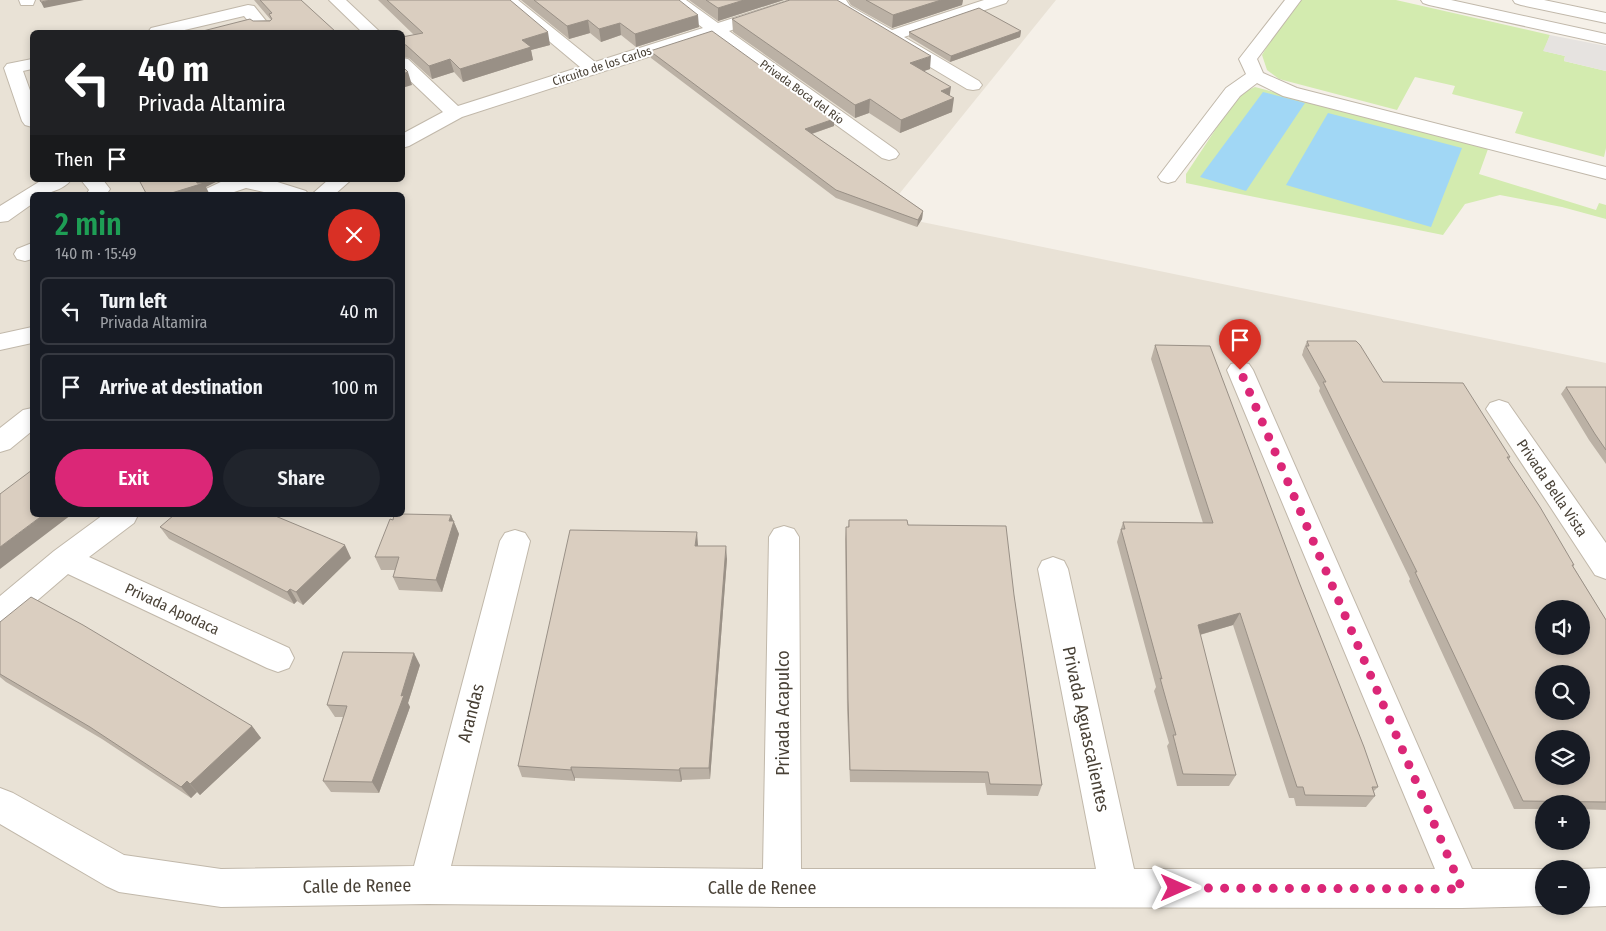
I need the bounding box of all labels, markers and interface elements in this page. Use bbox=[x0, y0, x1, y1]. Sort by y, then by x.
street label: Circuito de los Carlos bbox=[551, 43, 653, 89]
text: 40 m bbox=[138, 48, 209, 90]
icon: left bbox=[55, 50, 120, 115]
street label: Privada Boca del Río bbox=[757, 57, 847, 127]
text: Privada Altamira bbox=[138, 90, 286, 117]
icon: arrive bbox=[103, 145, 131, 173]
text: Then bbox=[55, 148, 93, 171]
text: 2 min bbox=[55, 207, 122, 243]
button: close bbox=[328, 209, 380, 261]
text: 140 m · 15:49 bbox=[55, 244, 136, 263]
text: Turn left bbox=[100, 290, 167, 313]
icon: left bbox=[57, 297, 85, 325]
text: 40 m bbox=[340, 300, 378, 323]
text: Privada Altamira bbox=[100, 313, 207, 332]
pin bbox=[1219, 319, 1261, 370]
icon: arrive bbox=[1226, 326, 1254, 354]
icon: arrive bbox=[57, 373, 85, 401]
text: Arrive at destination bbox=[100, 376, 263, 399]
text: 100 m bbox=[332, 376, 378, 399]
street label: Privada Bella Vista bbox=[1513, 436, 1591, 540]
button: Exit bbox=[55, 449, 213, 507]
button: Share bbox=[223, 449, 380, 507]
street label: Privada Apodaca bbox=[122, 579, 222, 639]
map controls bbox=[1535, 600, 1590, 915]
button: sound bbox=[1535, 600, 1590, 655]
street label: Privada Aguascalientes bbox=[1058, 644, 1114, 814]
street label: Privada Acapulco bbox=[772, 650, 794, 776]
button: search bbox=[1535, 665, 1590, 720]
street label: Arandas bbox=[453, 681, 489, 745]
button: layers bbox=[1535, 730, 1590, 785]
button: + bbox=[1535, 795, 1590, 850]
button: − bbox=[1535, 860, 1590, 915]
position arrow bbox=[1149, 861, 1201, 913]
street label: Calle de Renee bbox=[303, 874, 412, 898]
street label: Calle de Renee bbox=[708, 877, 816, 899]

